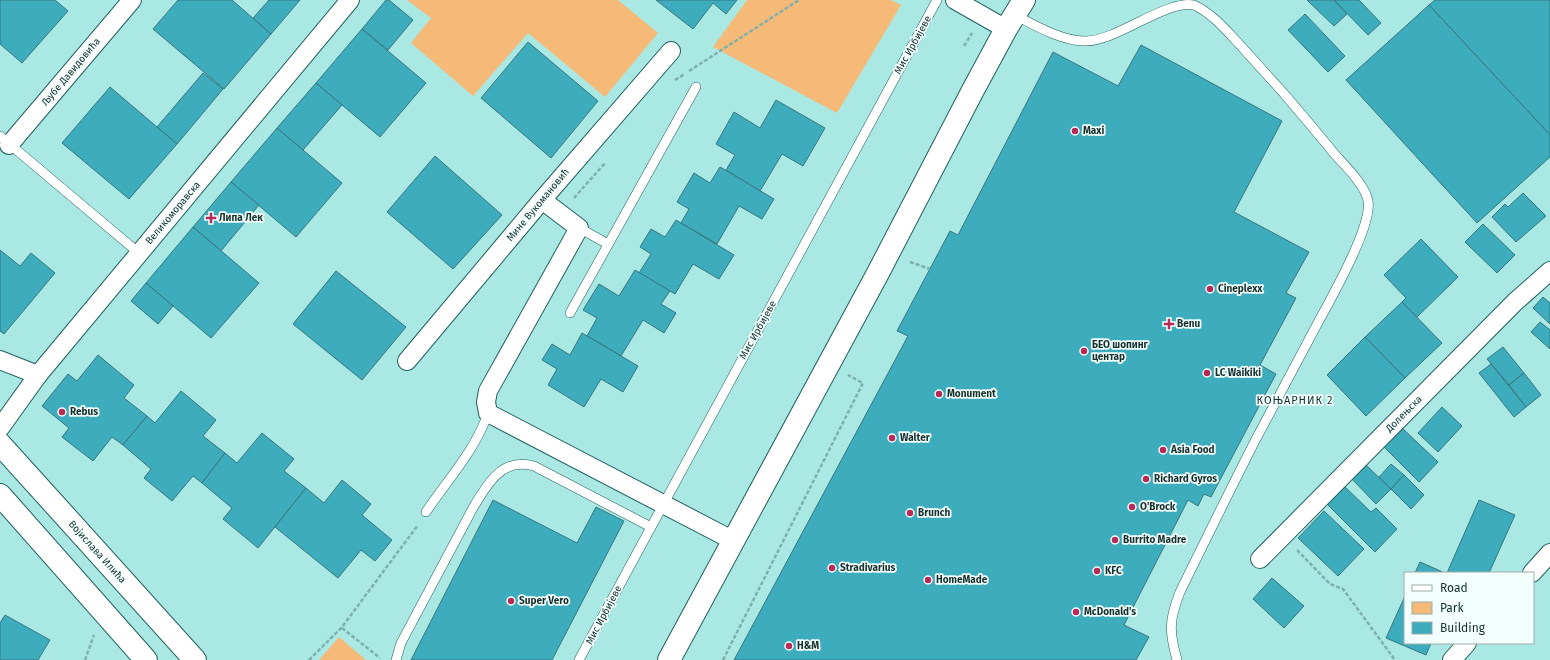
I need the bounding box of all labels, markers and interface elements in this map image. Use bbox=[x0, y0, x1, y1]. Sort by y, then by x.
street label: Мис Ирбијеве bbox=[891, 13, 934, 76]
street label: Љубе Давидовића bbox=[39, 35, 103, 109]
place label: Maxi bbox=[1083, 125, 1104, 137]
marker: Maxi bbox=[1070, 126, 1080, 136]
street label: Мине Вукомановић bbox=[504, 166, 572, 244]
street label: Великоморавска bbox=[143, 179, 203, 247]
place label: Липа Лек bbox=[219, 212, 263, 224]
marker: Липа Лек bbox=[206, 213, 216, 223]
place label: Cineplexx bbox=[1218, 283, 1263, 295]
marker: Cineplexx bbox=[1205, 284, 1215, 294]
street label: Мис Ирбијеве bbox=[736, 298, 779, 361]
place label: Benu bbox=[1177, 318, 1200, 330]
marker: Benu bbox=[1164, 319, 1174, 329]
place label: БЕО шопинг центар bbox=[1092, 339, 1149, 363]
marker: БЕО шопинг центар bbox=[1079, 346, 1089, 356]
place label: LC Waikiki bbox=[1215, 367, 1261, 379]
marker: LC Waikiki bbox=[1202, 368, 1212, 378]
place label: Monument bbox=[947, 388, 996, 400]
marker: Monument bbox=[934, 389, 944, 399]
street label: Долењска bbox=[1383, 393, 1425, 435]
district label: КОЊАРНИК 2 bbox=[1257, 394, 1333, 407]
place label: Rebus bbox=[70, 406, 98, 418]
marker: Rebus bbox=[57, 407, 67, 417]
place label: Walter bbox=[900, 432, 931, 444]
marker: Walter bbox=[887, 433, 897, 443]
place label: Asia Food bbox=[1170, 444, 1215, 456]
marker: Asia Food bbox=[1158, 445, 1168, 455]
place label: Richard Gyros bbox=[1154, 473, 1217, 485]
marker: Richard Gyros bbox=[1141, 474, 1151, 484]
place label: O'Brock bbox=[1140, 501, 1176, 513]
marker: O'Brock bbox=[1127, 502, 1137, 512]
place label: Brunch bbox=[918, 507, 950, 519]
marker: Brunch bbox=[905, 508, 915, 518]
street label: Војислава Илића bbox=[66, 517, 129, 586]
place label: Burrito Madre bbox=[1123, 534, 1187, 546]
marker: Burrito Madre bbox=[1110, 535, 1120, 545]
place label: Stradivarius bbox=[840, 562, 895, 574]
marker: Stradivarius bbox=[827, 563, 837, 573]
place label: KFC bbox=[1105, 565, 1122, 577]
marker: KFC bbox=[1092, 566, 1102, 576]
legend bbox=[1404, 572, 1534, 644]
place label: HomeMade bbox=[936, 574, 988, 586]
marker: HomeMade bbox=[923, 575, 933, 585]
text: Road bbox=[1440, 581, 1468, 595]
street label: Мис Ирбијеве bbox=[583, 583, 625, 647]
place label: Super Vero bbox=[519, 595, 569, 607]
marker: Super Vero bbox=[506, 596, 516, 606]
text: Park bbox=[1440, 601, 1464, 615]
place label: McDonald's bbox=[1084, 606, 1136, 618]
marker: McDonald's bbox=[1071, 607, 1081, 617]
text: Building bbox=[1440, 621, 1486, 635]
place label: H&M bbox=[797, 640, 819, 652]
marker: H&M bbox=[784, 641, 794, 651]

